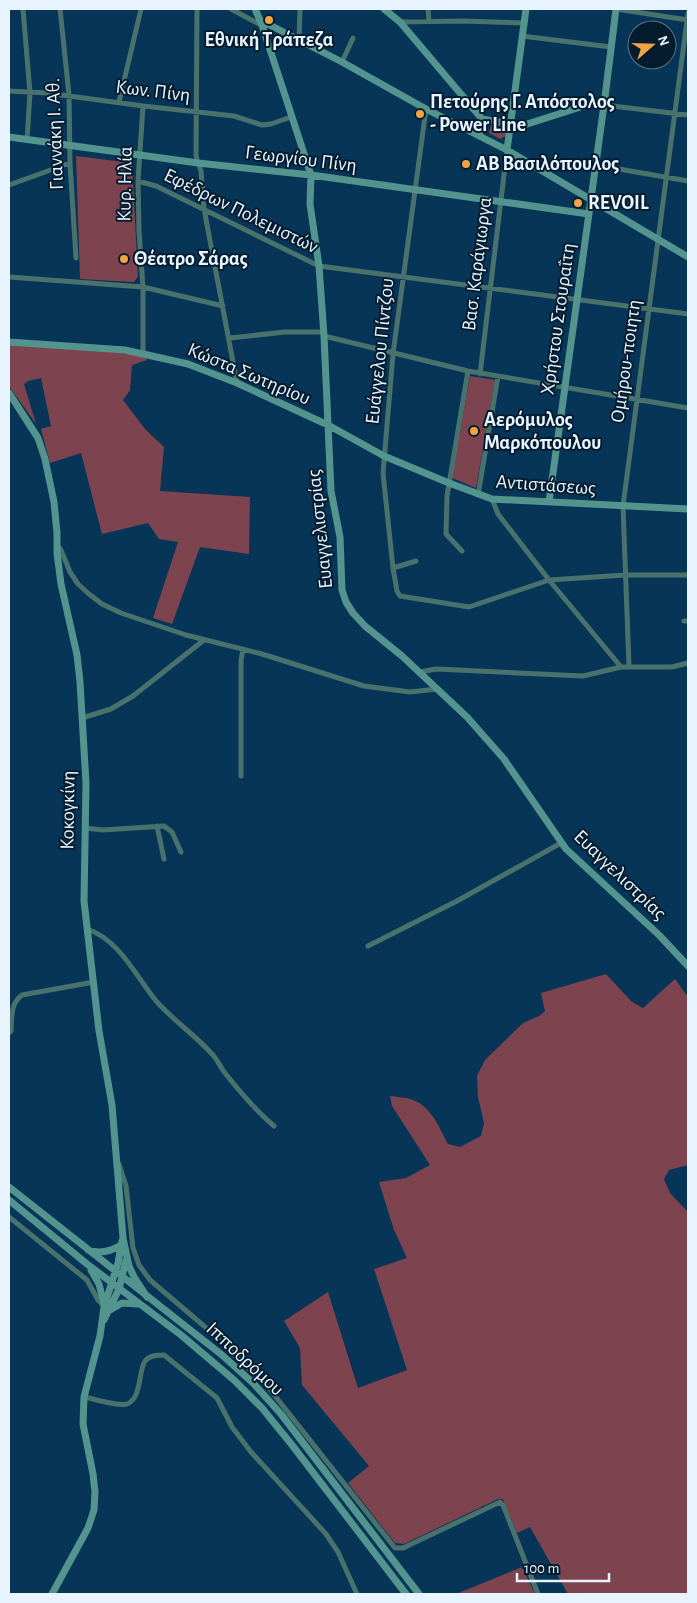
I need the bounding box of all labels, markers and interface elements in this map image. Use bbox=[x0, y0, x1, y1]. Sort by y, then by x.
marker: Εθνική Τράπεζα bbox=[263, 14, 275, 26]
north arrow bbox=[627, 20, 677, 70]
place label: Εθνική Τράπεζα bbox=[205, 30, 334, 50]
text: N bbox=[655, 34, 672, 48]
street label: Κων. Πίνη bbox=[115, 77, 191, 105]
street label: Γιαννάκη Ι. Αθ. bbox=[43, 78, 67, 190]
place label: Πετούρης Γ. Απόστολος - Power Line bbox=[430, 92, 615, 135]
marker: Πετούρης Γ. Απόστολος - Power Line bbox=[414, 108, 426, 120]
street label: Γεωργίου Πίνη bbox=[244, 142, 358, 176]
street label: Κυρ. Ηλία bbox=[114, 146, 136, 222]
place label: ΑΒ Βασιλόπουλος bbox=[476, 154, 619, 174]
marker: ΑΒ Βασιλόπουλος bbox=[460, 158, 472, 170]
street label: Εφέδρων Πολεμιστών bbox=[161, 165, 321, 257]
place label: REVOIL bbox=[588, 193, 649, 213]
street label: Βασ. Καράγιωργα bbox=[459, 196, 495, 332]
marker: REVOIL bbox=[572, 197, 584, 209]
street label: Χρήστου Στουραΐτη bbox=[537, 242, 579, 396]
place label: Θέατρο Σάρας bbox=[134, 249, 248, 269]
marker: Θέατρο Σάρας bbox=[118, 253, 130, 265]
street label: Ευάγγελου Πίντζου bbox=[362, 277, 398, 425]
street label: Ομήρου-ποιητη bbox=[607, 298, 645, 424]
street label: Κώστα Σωτηρίου bbox=[185, 339, 313, 409]
place label: Αερόμυλος Μαρκόπουλου bbox=[484, 410, 601, 453]
marker: Αερόμυλος Μαρκόπουλου bbox=[468, 425, 480, 437]
street label: Ευαγγελιστρίας bbox=[304, 468, 336, 590]
street label: Αντιστάσεως bbox=[495, 472, 597, 498]
street label: Κοκογκίνη bbox=[57, 770, 79, 850]
street label: Ευαγγελιστρίας bbox=[570, 826, 670, 924]
street label: Ιπποδρόμου bbox=[202, 1318, 288, 1400]
scale bar bbox=[517, 1550, 610, 1582]
text: 100 m bbox=[524, 1561, 559, 1576]

